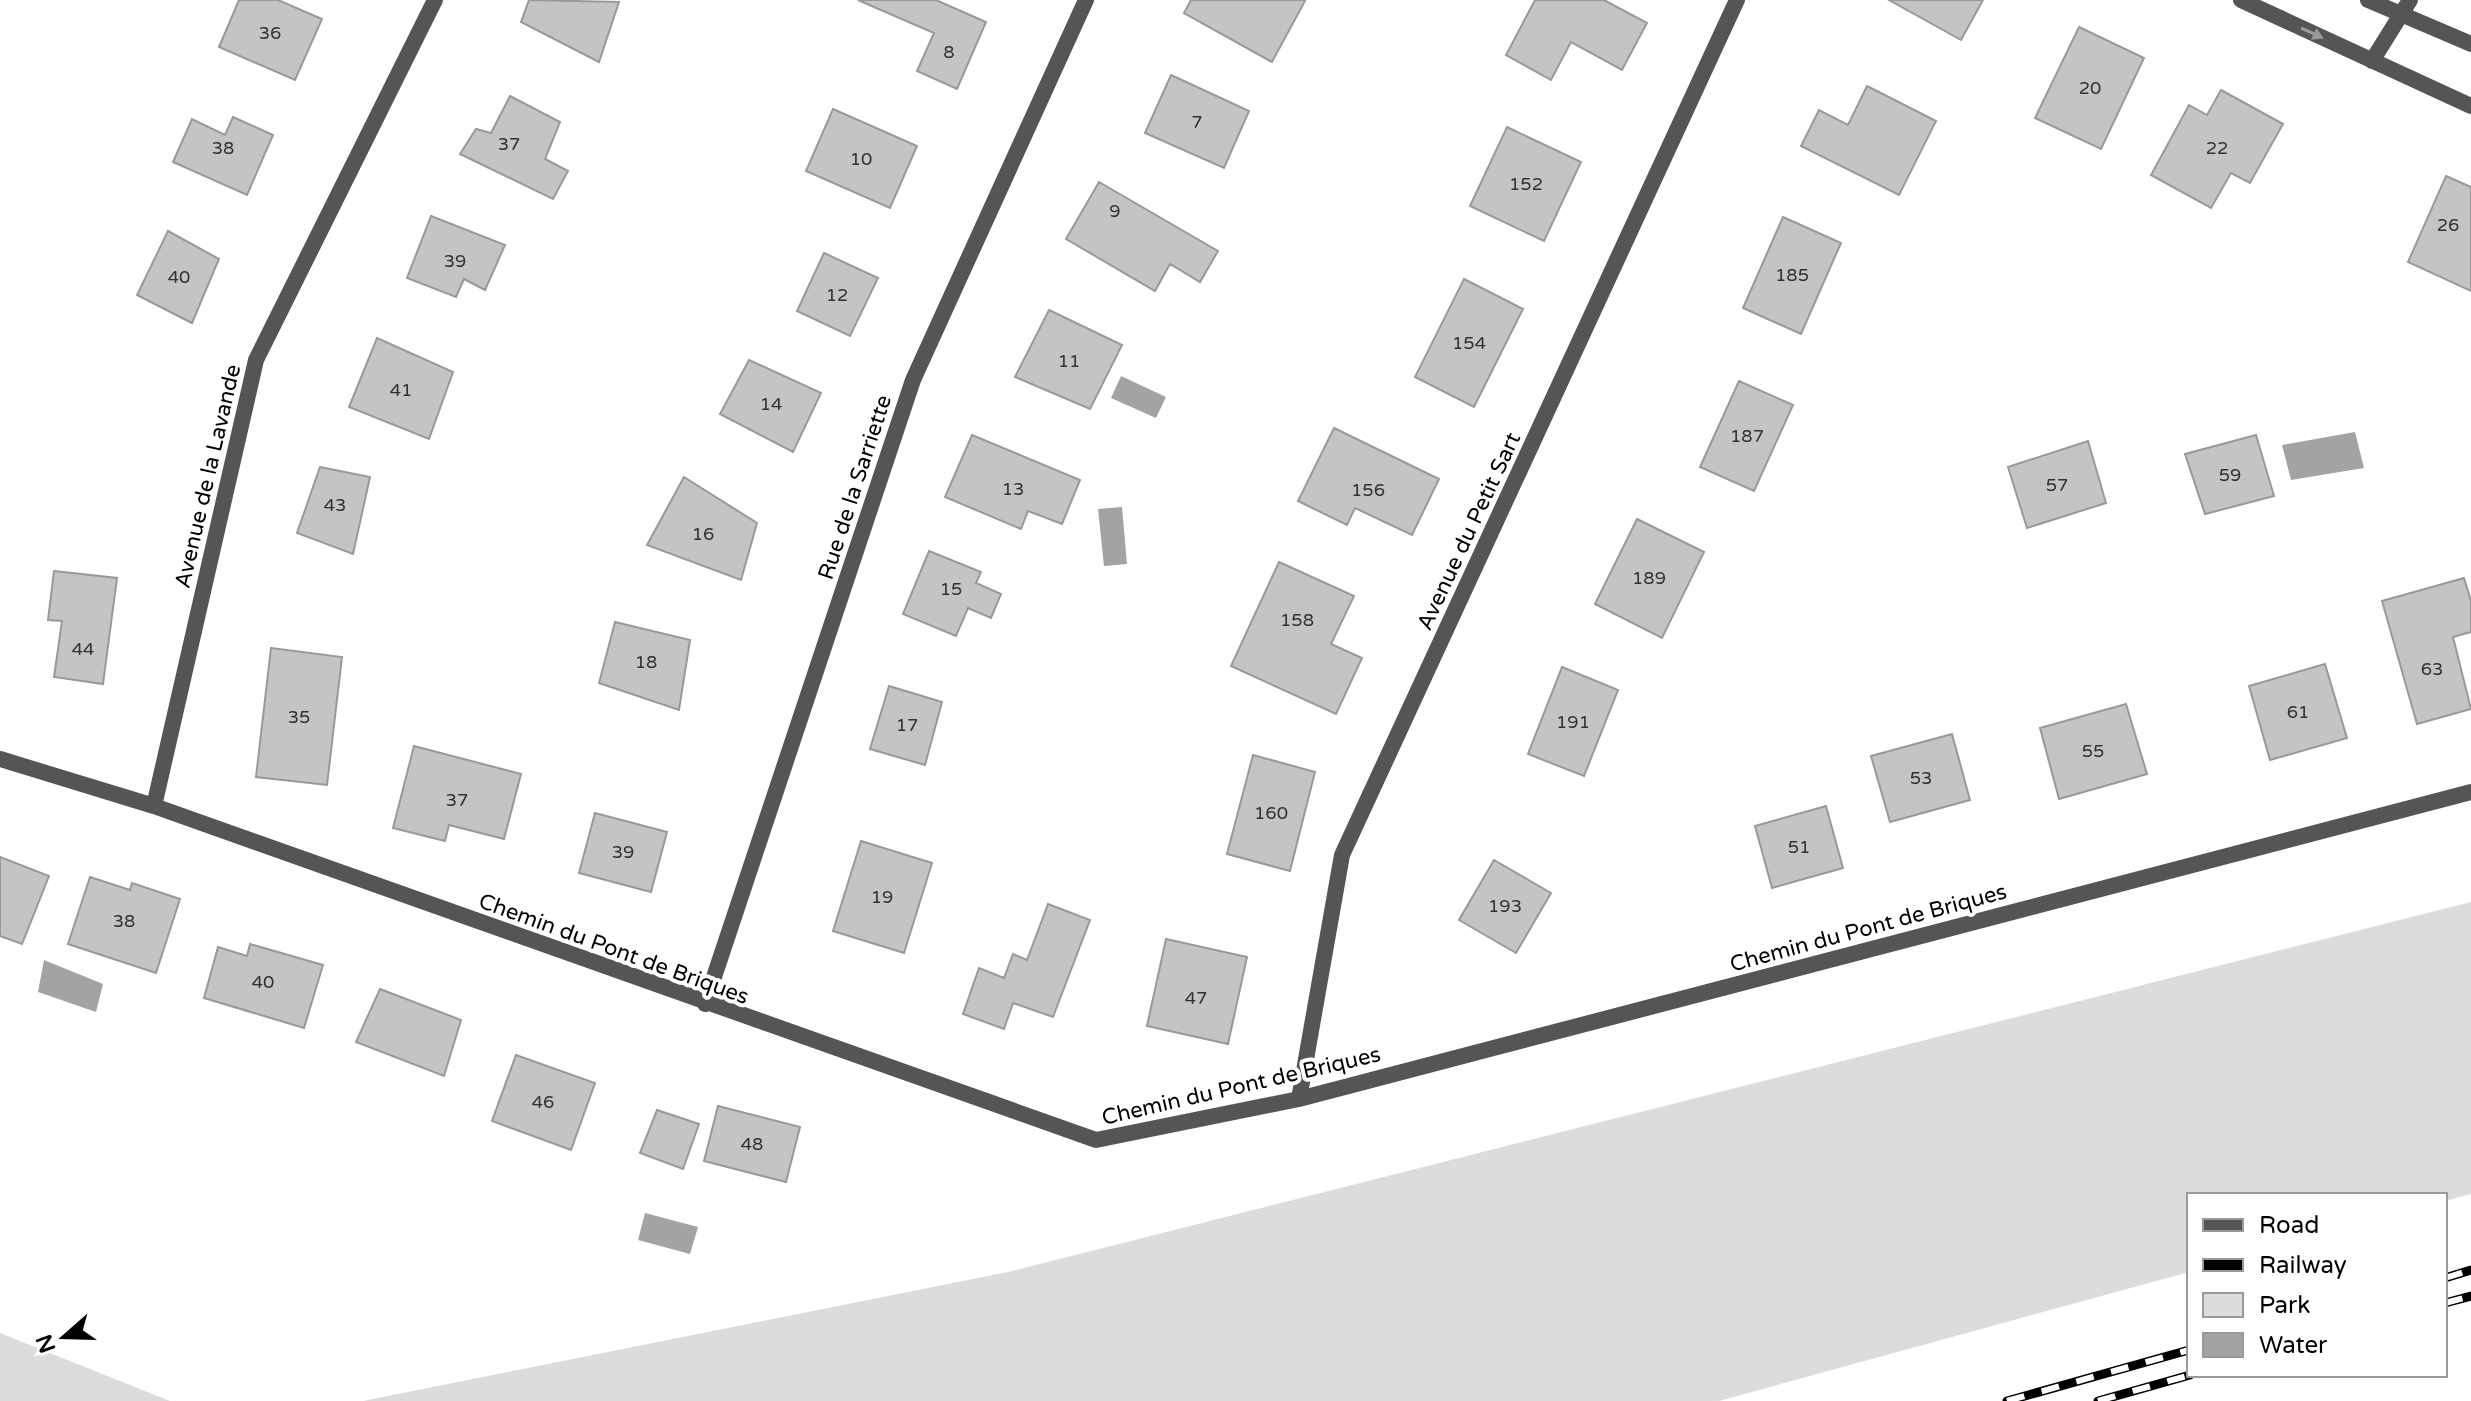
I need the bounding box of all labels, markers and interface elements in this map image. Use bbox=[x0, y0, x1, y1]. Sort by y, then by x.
house number: 36 bbox=[259, 22, 281, 44]
one-way arrow bbox=[2300, 26, 2323, 40]
house number: 8 bbox=[943, 41, 955, 63]
house number: 20 bbox=[2079, 77, 2101, 99]
house number: 7 bbox=[1191, 111, 1203, 133]
house number: 37 bbox=[498, 133, 520, 155]
house number: 38 bbox=[212, 137, 234, 159]
house number: 22 bbox=[2206, 137, 2228, 159]
house number: 10 bbox=[850, 148, 872, 170]
house number: 152 bbox=[1509, 173, 1543, 195]
house number: 9 bbox=[1109, 200, 1121, 222]
house number: 26 bbox=[2437, 214, 2459, 236]
house number: 39 bbox=[444, 250, 466, 272]
house number: 185 bbox=[1775, 264, 1809, 286]
house number: 40 bbox=[168, 266, 190, 288]
house number: 12 bbox=[826, 284, 848, 306]
house number: 154 bbox=[1452, 332, 1486, 354]
house number: 11 bbox=[1058, 350, 1080, 372]
street label: Avenue de la Lavande bbox=[170, 362, 246, 590]
house number: 41 bbox=[390, 379, 412, 401]
street label: Rue de la Sarriette bbox=[813, 392, 897, 583]
house number: 14 bbox=[760, 393, 782, 415]
house number: 187 bbox=[1730, 425, 1764, 447]
street label: Avenue du Petit Sart bbox=[1412, 428, 1526, 634]
house number: 59 bbox=[2219, 464, 2241, 486]
house number: 57 bbox=[2046, 474, 2068, 496]
house number: 13 bbox=[1002, 478, 1024, 500]
house number: 156 bbox=[1351, 479, 1385, 501]
house number: 43 bbox=[324, 494, 346, 516]
house number: 16 bbox=[692, 523, 714, 545]
house number: 189 bbox=[1632, 567, 1666, 589]
house number: 15 bbox=[940, 578, 962, 600]
house number: 158 bbox=[1280, 609, 1314, 631]
house number: 44 bbox=[72, 638, 94, 660]
house number: 18 bbox=[635, 651, 657, 673]
house number: 63 bbox=[2421, 658, 2443, 680]
house number: 61 bbox=[2287, 701, 2309, 723]
house number: 35 bbox=[288, 706, 310, 728]
house number: 191 bbox=[1556, 711, 1590, 733]
house number: 17 bbox=[896, 714, 918, 736]
house number: 55 bbox=[2082, 740, 2104, 762]
house number: 53 bbox=[1910, 767, 1932, 789]
house number: 37 bbox=[446, 789, 468, 811]
house number: 160 bbox=[1254, 802, 1288, 824]
house number: 51 bbox=[1788, 836, 1810, 858]
house number: 39 bbox=[612, 841, 634, 863]
street label: Chemin du Pont de Briques bbox=[1727, 878, 2009, 977]
house number: 19 bbox=[871, 886, 893, 908]
street label: Chemin du Pont de Briques bbox=[475, 888, 752, 1010]
house number: 193 bbox=[1488, 895, 1522, 917]
house number: 38 bbox=[113, 910, 135, 932]
house number: 40 bbox=[252, 971, 274, 993]
house number: 47 bbox=[1185, 987, 1207, 1009]
street label: Chemin du Pont de Briques bbox=[1099, 1041, 1383, 1131]
house number: 46 bbox=[532, 1091, 554, 1113]
house number: 48 bbox=[741, 1133, 763, 1155]
legend bbox=[2187, 1193, 2447, 1377]
text: Road bbox=[2259, 1211, 2319, 1240]
text: Railway bbox=[2259, 1251, 2347, 1280]
text: Park bbox=[2259, 1291, 2310, 1320]
north arrow bbox=[24, 1297, 104, 1377]
text: N bbox=[31, 1331, 61, 1356]
text: Water bbox=[2259, 1331, 2328, 1360]

